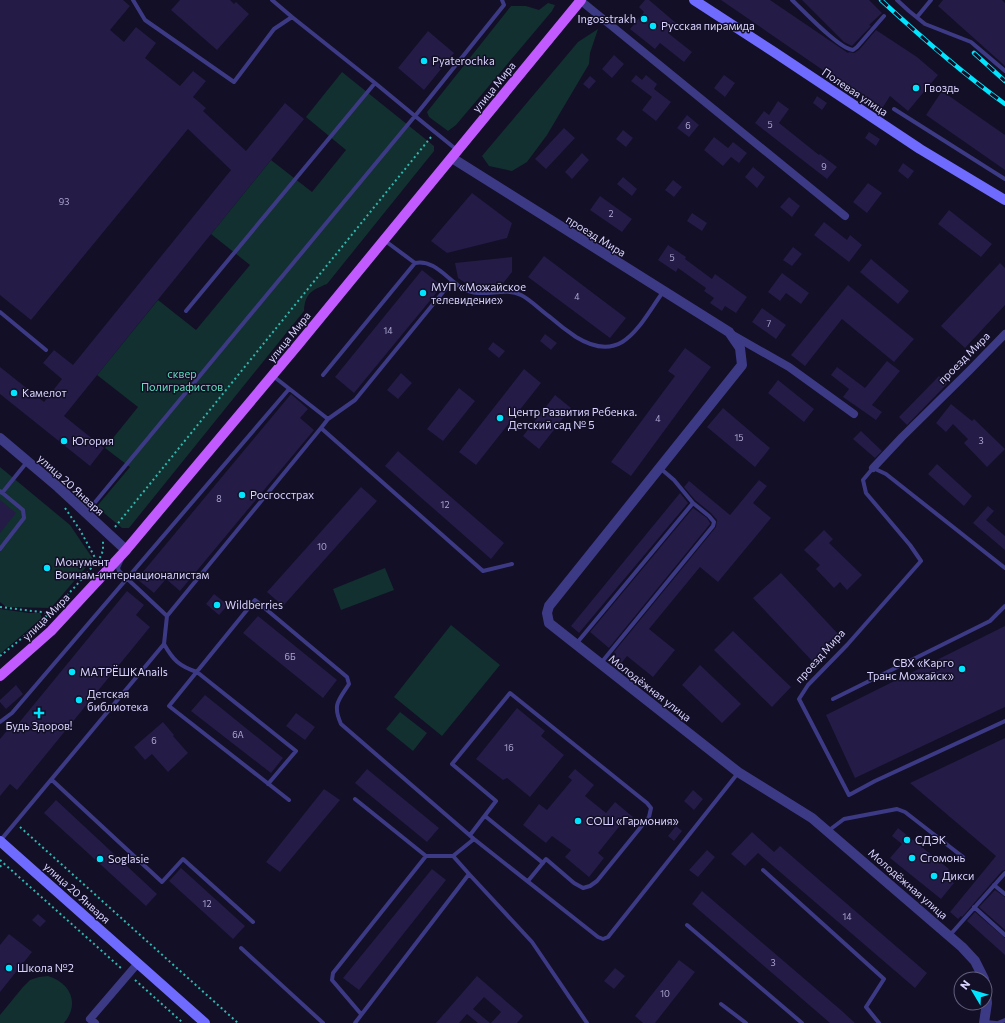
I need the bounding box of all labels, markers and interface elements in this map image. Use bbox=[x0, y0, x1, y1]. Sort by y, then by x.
place label: Ingosstrakh bbox=[578, 12, 636, 25]
marker: Ingosstrakh bbox=[639, 14, 649, 24]
place label: Русская пирамида bbox=[661, 19, 755, 32]
marker: Русская пирамида bbox=[648, 21, 658, 31]
place label: Pyaterochka bbox=[432, 54, 495, 67]
marker: Pyaterochka bbox=[419, 56, 429, 66]
street label: улица Мира bbox=[469, 59, 518, 115]
street label: Полевая улица bbox=[820, 65, 891, 118]
place label: Гвоздь bbox=[924, 81, 959, 94]
marker: Гвоздь bbox=[911, 83, 921, 93]
house number: 5 bbox=[767, 119, 773, 130]
house number: 6 bbox=[685, 120, 691, 131]
house number: 9 bbox=[821, 161, 827, 172]
house number: 93 bbox=[59, 196, 69, 207]
house number: 2 bbox=[609, 208, 614, 219]
street label: проезд Мира bbox=[564, 212, 629, 259]
house number: 5 bbox=[669, 252, 675, 263]
place label: МУП «Можайское телевидение» bbox=[431, 280, 526, 306]
marker: МУП «Можайское телевидение» bbox=[418, 288, 428, 298]
house number: 4 bbox=[574, 291, 580, 302]
street label: улица Мира bbox=[264, 309, 313, 365]
house number: 7 bbox=[767, 318, 772, 329]
house number: 14 bbox=[383, 325, 393, 336]
street label: проезд Мира bbox=[935, 329, 992, 386]
park label: сквер Полиграфистов bbox=[141, 367, 223, 393]
place label: Камелот bbox=[22, 386, 67, 399]
marker: Камелот bbox=[9, 388, 19, 398]
place label: Центр Развития Ребенка. Детский сад № 5 bbox=[508, 405, 637, 431]
marker: Центр Развития Ребенка. Детский сад № 5 bbox=[495, 413, 505, 423]
house number: 4 bbox=[655, 413, 661, 424]
house number: 15 bbox=[734, 432, 744, 443]
place label: Югория bbox=[72, 434, 114, 447]
house number: 3 bbox=[978, 435, 984, 446]
marker: Югория bbox=[59, 436, 69, 446]
street label: улица 20 Января bbox=[35, 451, 107, 518]
place label: Росгосстрах bbox=[250, 488, 314, 501]
marker: Росгосстрах bbox=[237, 490, 247, 500]
house number: 8 bbox=[216, 493, 222, 504]
house number: 12 bbox=[441, 499, 449, 510]
house number: 10 bbox=[317, 541, 327, 552]
place label: Монумент Воинам-интернационалистам bbox=[55, 555, 210, 581]
marker: Монумент Воинам-интернационалистам bbox=[42, 563, 52, 573]
street label: улица Мира bbox=[19, 590, 72, 643]
place label: Wildberries bbox=[225, 598, 283, 611]
marker: Wildberries bbox=[212, 600, 222, 610]
street label: проезд Мира bbox=[792, 626, 847, 685]
house number: 6Б bbox=[284, 651, 296, 662]
street label: Молодёжная улица bbox=[607, 651, 694, 724]
place label: СВХ «Карго Транс Можайск» bbox=[867, 656, 954, 682]
place label: МAТРЁШКАnails bbox=[80, 664, 168, 678]
marker: СВХ «Карго Транс Можайск» bbox=[957, 664, 967, 674]
marker: МAТРЁШКАnails bbox=[67, 667, 77, 677]
place label: Детская библиотека bbox=[87, 687, 148, 713]
marker: Детская библиотека bbox=[74, 695, 84, 705]
marker: Будь Здоров! bbox=[34, 708, 44, 718]
place label: Будь Здоров! bbox=[6, 719, 73, 732]
house number: 6А bbox=[232, 729, 244, 740]
house number: 6 bbox=[151, 735, 157, 746]
house number: 16 bbox=[504, 742, 514, 753]
place label: СОШ «Гармония» bbox=[586, 814, 679, 827]
marker: СОШ «Гармония» bbox=[573, 816, 583, 826]
place label: СДЭК bbox=[915, 833, 947, 846]
marker: СДЭК bbox=[902, 835, 912, 845]
street label: Молодёжная улица bbox=[866, 846, 951, 922]
place label: Сгомонь bbox=[920, 851, 965, 864]
place label: Soglasie bbox=[108, 852, 149, 865]
marker: Сгомонь bbox=[907, 853, 917, 863]
marker: Soglasie bbox=[95, 854, 105, 864]
street label: улица 20 Января bbox=[41, 859, 113, 926]
place label: Дикси bbox=[942, 869, 974, 882]
marker: Дикси bbox=[929, 871, 939, 881]
house number: 12 bbox=[203, 898, 211, 909]
house number: 14 bbox=[842, 911, 852, 922]
house number: 3 bbox=[770, 957, 776, 968]
place label: Школа №2 bbox=[17, 961, 74, 974]
marker: Школа №2 bbox=[4, 963, 14, 973]
north arrow bbox=[953, 971, 993, 1011]
text: N bbox=[957, 977, 972, 992]
house number: 10 bbox=[660, 988, 670, 999]

